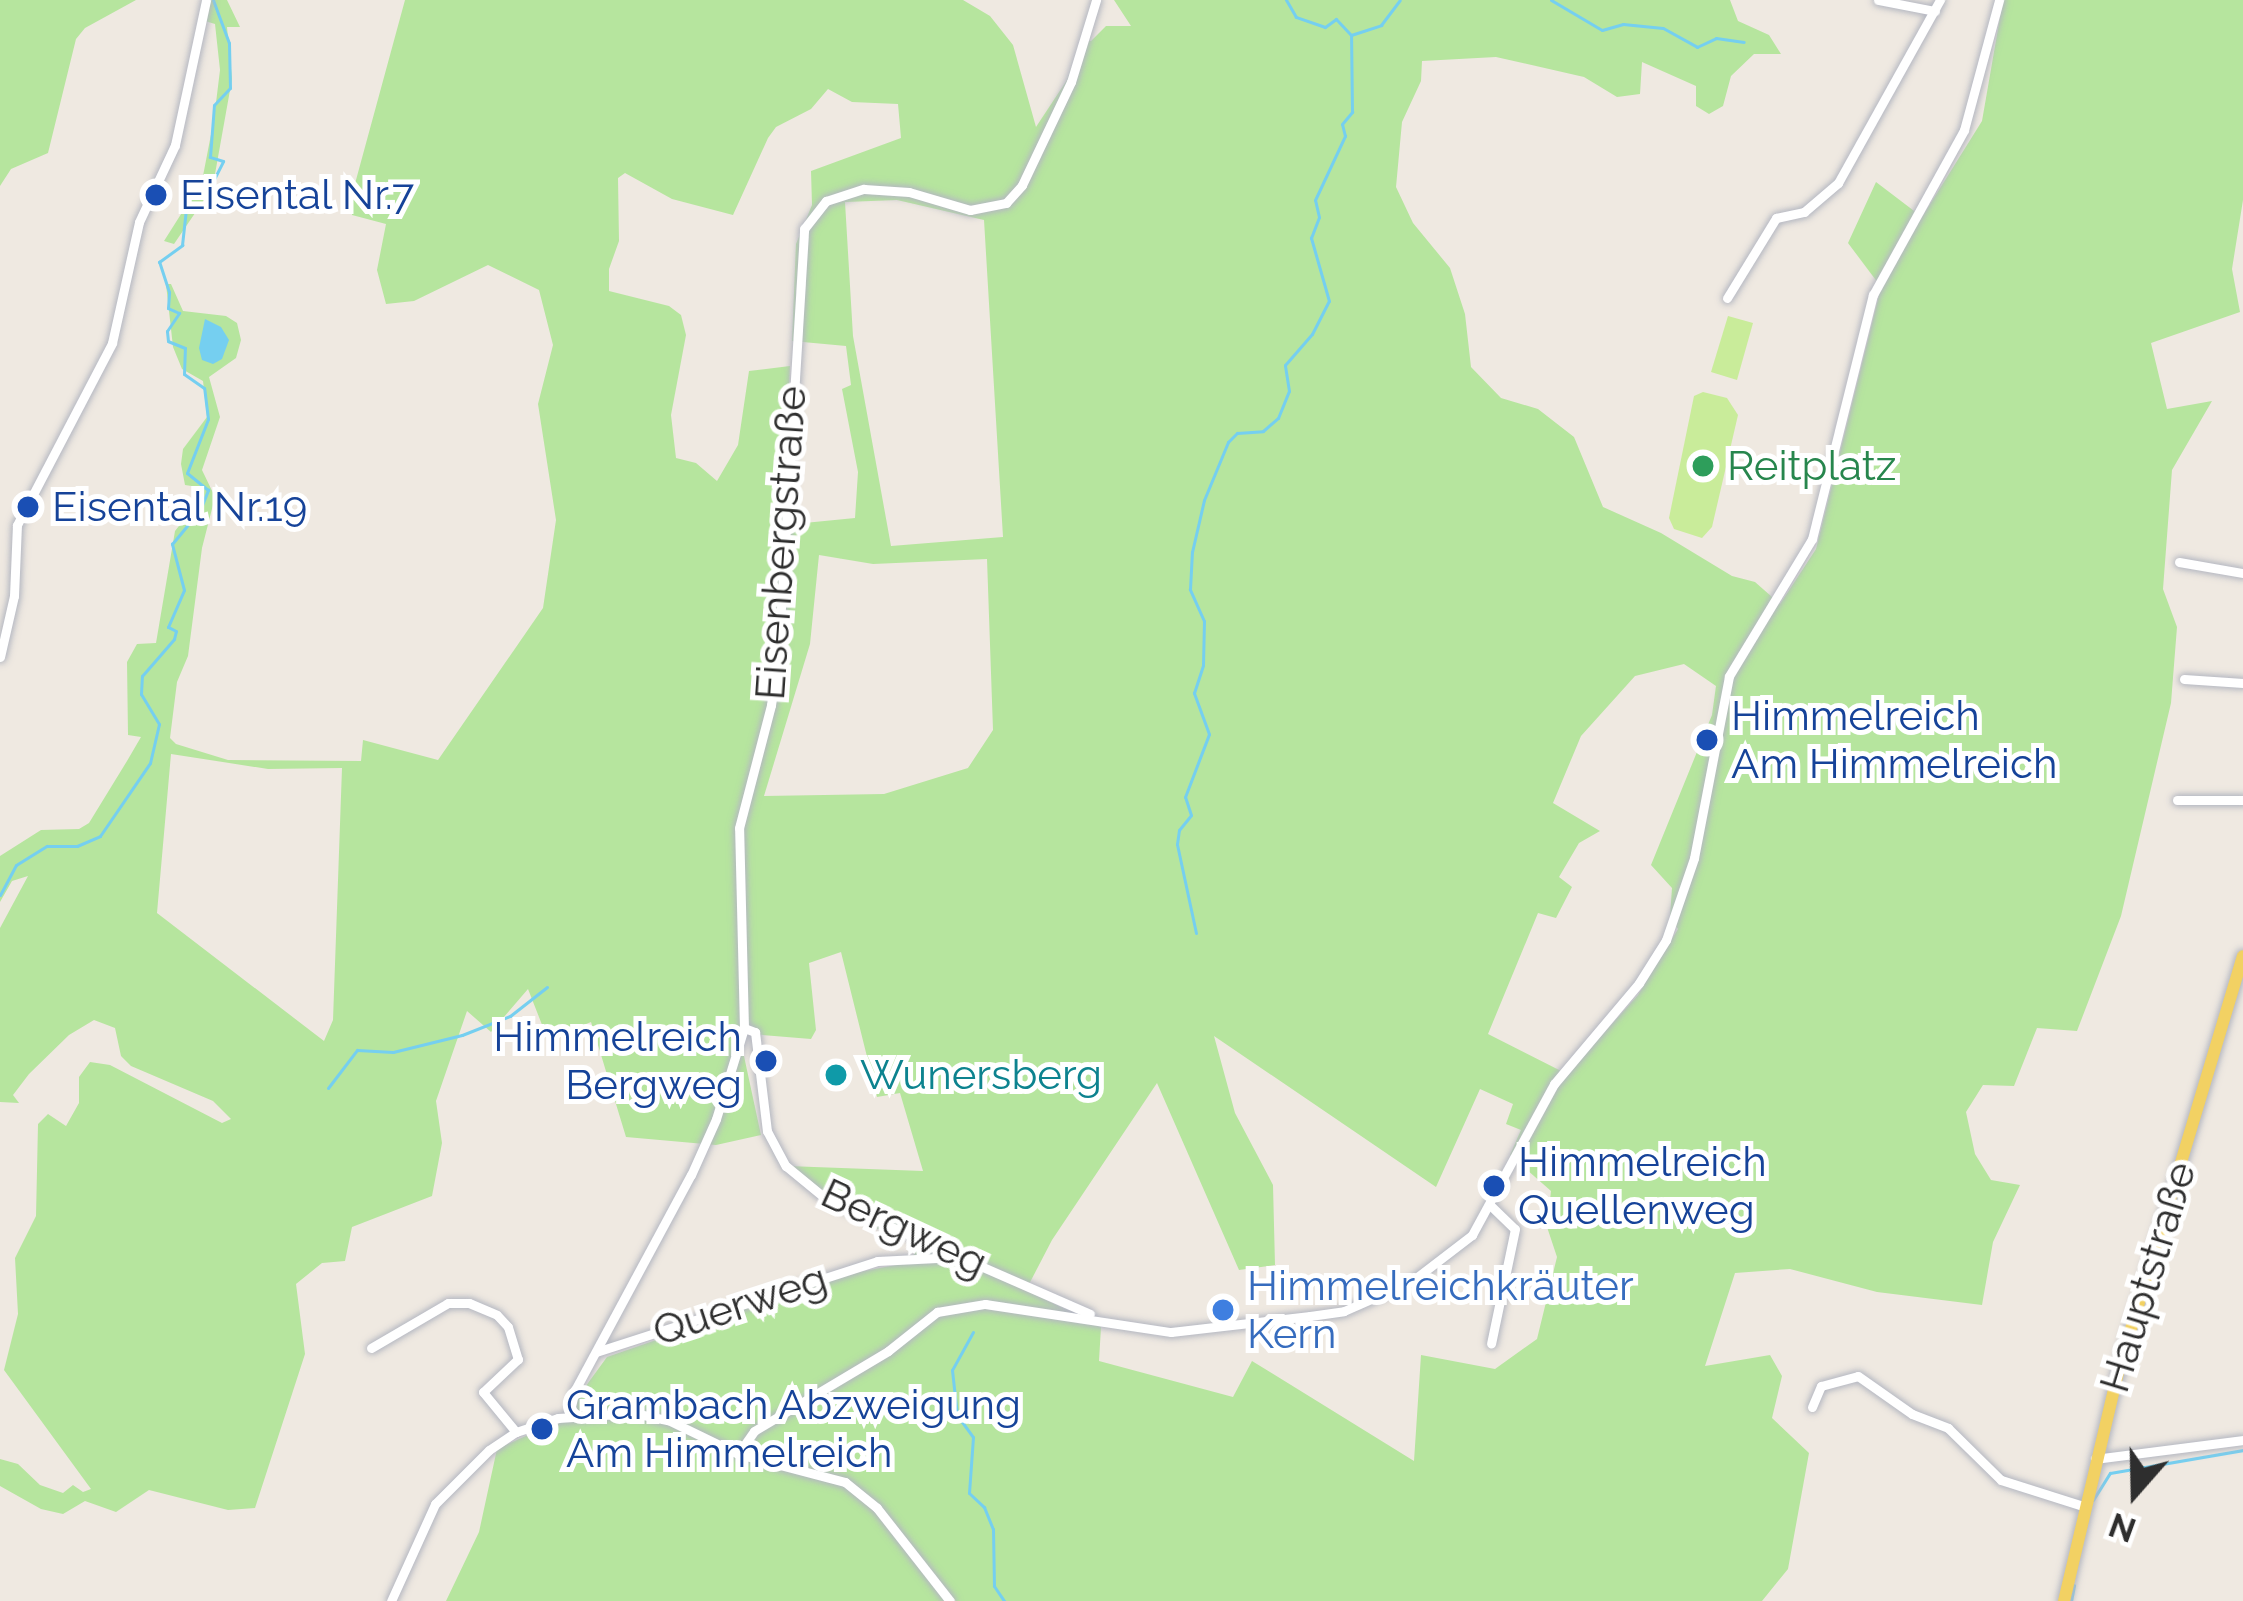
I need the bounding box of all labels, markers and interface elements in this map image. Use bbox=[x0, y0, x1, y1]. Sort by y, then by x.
place label: Eisental Nr.7 bbox=[180, 170, 415, 220]
marker: Eisental Nr.7 bbox=[143, 182, 169, 208]
street label: Eisenbergstraße bbox=[745, 384, 817, 702]
place label: Reitplatz bbox=[1727, 441, 1896, 491]
marker: Reitplatz bbox=[1690, 453, 1716, 479]
place label: Eisental Nr.19 bbox=[52, 482, 309, 532]
marker: Eisental Nr.19 bbox=[15, 494, 41, 520]
place label: Himmelreich Am Himmelreich bbox=[1731, 691, 2058, 789]
marker: Himmelreich Am Himmelreich bbox=[1694, 727, 1720, 753]
place label: Himmelreich Bergweg bbox=[493, 1012, 742, 1110]
marker: Himmelreich Bergweg bbox=[753, 1048, 779, 1074]
place label: Wunersberg bbox=[860, 1050, 1102, 1100]
marker: Wunersberg bbox=[823, 1062, 849, 1088]
place label: Himmelreich Quellenweg bbox=[1518, 1137, 1767, 1236]
street label: Hauptstraße bbox=[2089, 1156, 2207, 1398]
street label: Bergweg bbox=[813, 1168, 995, 1288]
marker: Himmelreich Quellenweg bbox=[1481, 1173, 1507, 1199]
street label: Querweg bbox=[647, 1253, 833, 1357]
place label: Himmelreichkräuter Kern bbox=[1247, 1261, 1634, 1360]
marker: Himmelreichkräuter Kern bbox=[1210, 1297, 1236, 1323]
place label: Grambach Abzweigung Am Himmelreich bbox=[566, 1380, 1022, 1478]
marker: Grambach Abzweigung Am Himmelreich bbox=[529, 1416, 555, 1442]
north arrow bbox=[2075, 1433, 2195, 1553]
text: N bbox=[2104, 1505, 2141, 1550]

